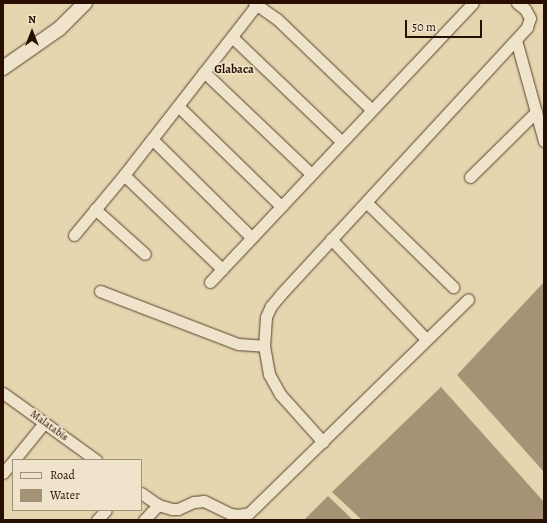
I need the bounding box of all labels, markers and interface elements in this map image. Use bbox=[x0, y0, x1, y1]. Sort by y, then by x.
north arrow bbox=[12, 12, 52, 52]
text: N bbox=[28, 12, 36, 27]
scale bar bbox=[407, 12, 484, 38]
text: 50 m bbox=[412, 19, 436, 35]
district label: Glabaca bbox=[214, 63, 254, 77]
street label: Malatabis bbox=[27, 408, 71, 444]
legend bbox=[12, 459, 142, 511]
text: Road bbox=[50, 467, 75, 483]
text: Water bbox=[50, 487, 80, 503]

